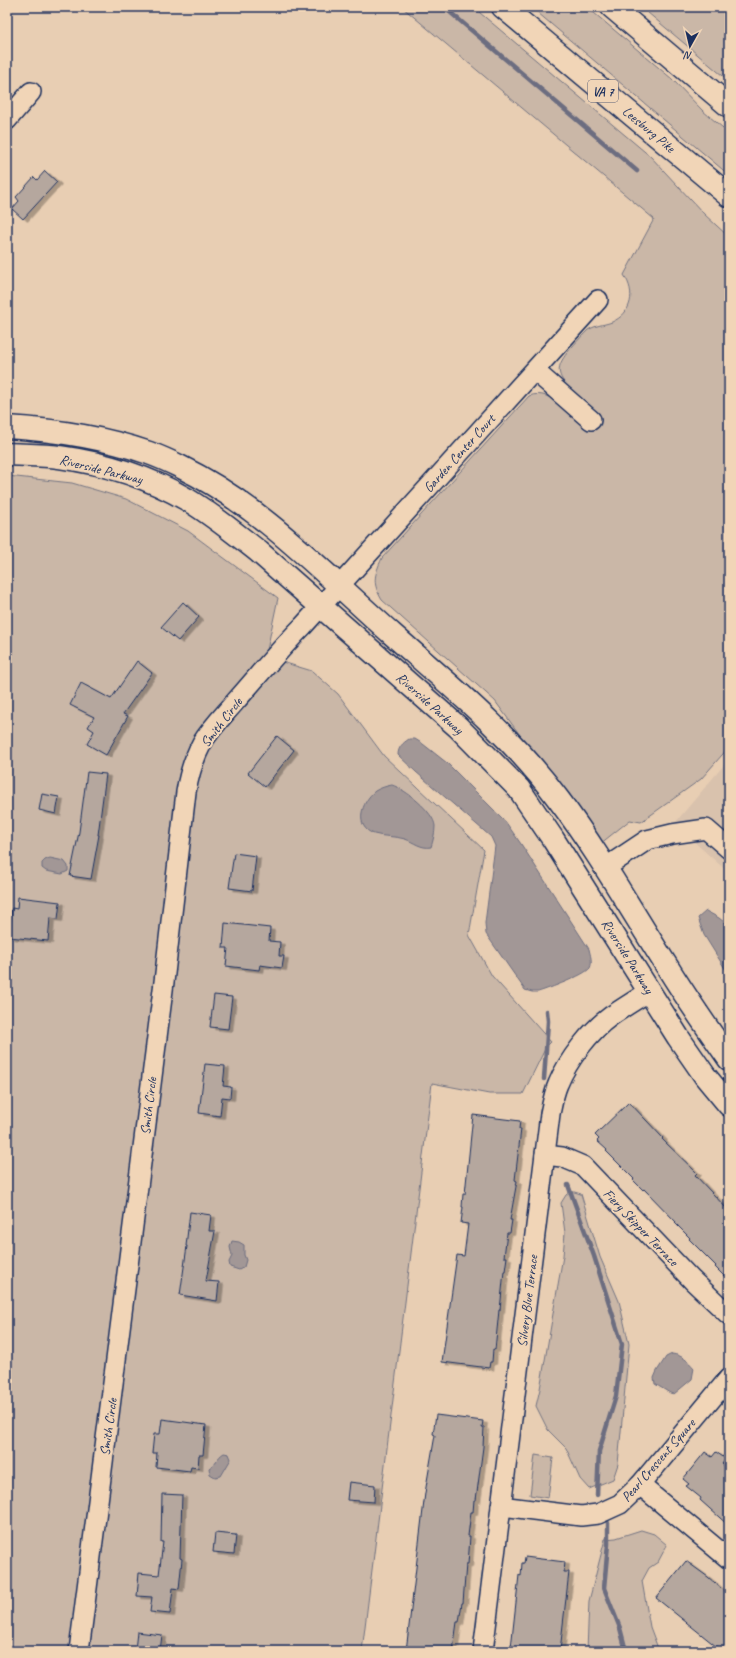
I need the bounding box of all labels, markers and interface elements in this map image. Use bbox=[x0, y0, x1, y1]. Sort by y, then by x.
north arrow bbox=[670, 26, 710, 66]
text: N bbox=[682, 48, 693, 63]
road number: VA 7 bbox=[588, 80, 618, 102]
street label: Leesburg Pike bbox=[619, 102, 680, 157]
street label: Garden Center Court bbox=[420, 410, 500, 496]
street label: Riverside Parkway bbox=[58, 451, 145, 488]
street label: Riverside Parkway bbox=[393, 669, 468, 739]
street label: Smith Circle bbox=[197, 693, 247, 750]
street label: Riverside Parkway bbox=[598, 916, 658, 998]
street label: Smith Circle bbox=[137, 1075, 161, 1136]
street label: Fiery Skipper Terrace bbox=[600, 1185, 683, 1270]
street label: Silvery Blue Terrace bbox=[513, 1253, 542, 1348]
street label: Smith Circle bbox=[96, 1396, 121, 1457]
street label: Pearl Crescent Square bbox=[618, 1414, 700, 1505]

